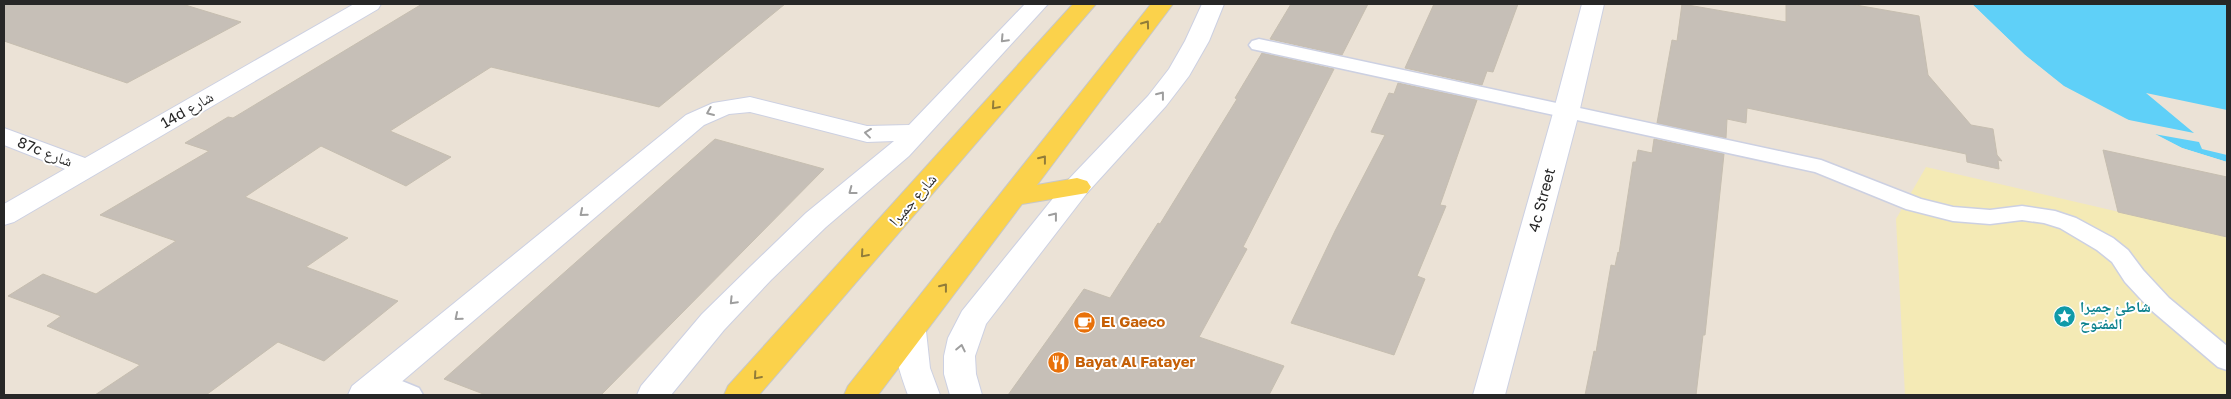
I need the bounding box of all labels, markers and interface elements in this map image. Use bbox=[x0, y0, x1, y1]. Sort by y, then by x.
one-way arrow bbox=[1141, 21, 1149, 30]
one-way arrow bbox=[1001, 34, 1010, 43]
street label: 14d شارع bbox=[157, 87, 217, 133]
one-way arrow bbox=[1156, 92, 1164, 101]
one-way arrow bbox=[992, 100, 1000, 109]
one-way arrow bbox=[706, 106, 715, 116]
one-way arrow bbox=[863, 128, 871, 139]
street label: 87c شارع bbox=[15, 132, 76, 172]
one-way arrow bbox=[1038, 156, 1046, 165]
street label: 4c Street bbox=[1524, 166, 1558, 234]
street label: شارع جميرا bbox=[885, 170, 941, 230]
one-way arrow bbox=[848, 185, 858, 194]
one-way arrow bbox=[580, 207, 589, 215]
one-way arrow bbox=[1048, 213, 1056, 222]
one-way arrow bbox=[861, 249, 870, 258]
one-way arrow bbox=[938, 284, 947, 293]
one-way arrow bbox=[730, 296, 739, 305]
place label: شاطئ جميرا المفتوح bbox=[2080, 297, 2151, 333]
place icon: شاطئ جميرا المفتوح bbox=[2052, 304, 2076, 328]
cafe icon: El Gaeco bbox=[1073, 310, 1097, 334]
one-way arrow bbox=[455, 311, 464, 319]
place label: El Gaeco bbox=[1101, 312, 1165, 330]
one-way arrow bbox=[955, 344, 965, 352]
restaurant icon: Bayat Al Fatayer bbox=[1047, 350, 1071, 374]
place label: Bayat Al Fatayer bbox=[1075, 352, 1196, 370]
one-way arrow bbox=[754, 371, 763, 380]

